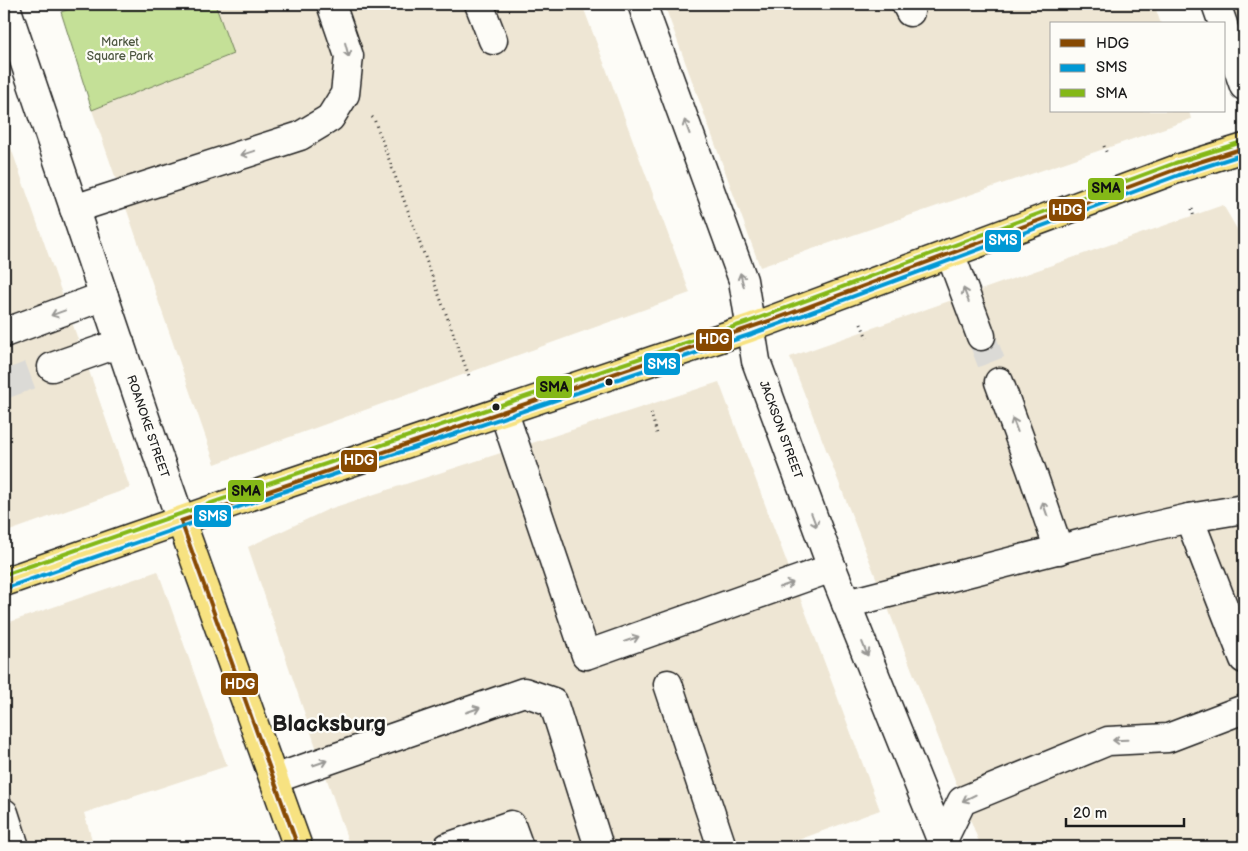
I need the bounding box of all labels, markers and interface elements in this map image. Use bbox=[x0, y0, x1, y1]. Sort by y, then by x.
legend bbox=[1050, 22, 1226, 112]
text: HDG bbox=[1096, 34, 1129, 53]
park label: Market Square Park bbox=[87, 35, 153, 64]
one-way arrow bbox=[342, 42, 352, 58]
text: SMS bbox=[1096, 58, 1127, 77]
text: SMA bbox=[1096, 84, 1128, 103]
one-way arrow bbox=[682, 120, 691, 135]
one-way arrow bbox=[241, 149, 257, 158]
line badge: SMA bbox=[1087, 177, 1125, 201]
text: SMA bbox=[1091, 180, 1121, 197]
line badge: HDG bbox=[1048, 198, 1086, 222]
text: HDG bbox=[1052, 202, 1082, 219]
line badge: SMS bbox=[984, 229, 1022, 253]
text: SMS bbox=[988, 232, 1018, 249]
one-way arrow bbox=[737, 272, 747, 288]
one-way arrow bbox=[961, 287, 970, 303]
one-way arrow bbox=[51, 309, 67, 318]
line badge: HDG bbox=[695, 328, 733, 352]
text: HDG bbox=[699, 331, 729, 348]
line badge: SMS bbox=[643, 352, 681, 376]
text: SMS bbox=[647, 356, 677, 373]
street label: ROANOKE STREET bbox=[124, 373, 173, 480]
line badge: SMA bbox=[535, 375, 573, 399]
unlabelled marker bbox=[604, 377, 614, 387]
street label: JACKSON STREET bbox=[756, 378, 806, 481]
text: SMA bbox=[539, 379, 569, 396]
unlabelled marker bbox=[491, 402, 501, 412]
one-way arrow bbox=[1010, 418, 1019, 433]
line badge: HDG bbox=[340, 449, 378, 473]
text: HDG bbox=[344, 452, 374, 469]
line badge: SMA bbox=[227, 479, 265, 503]
text: SMA bbox=[231, 483, 261, 500]
one-way arrow bbox=[1040, 502, 1049, 518]
line badge: SMS bbox=[193, 504, 232, 528]
text: SMS bbox=[198, 508, 228, 525]
one-way arrow bbox=[810, 511, 819, 527]
one-way arrow bbox=[777, 579, 793, 589]
one-way arrow bbox=[624, 634, 640, 643]
one-way arrow bbox=[860, 641, 870, 656]
line badge: HDG bbox=[220, 672, 259, 696]
text: HDG bbox=[225, 676, 255, 693]
one-way arrow bbox=[465, 705, 480, 714]
district label: Blacksburg bbox=[272, 711, 386, 738]
one-way arrow bbox=[1112, 736, 1128, 745]
one-way arrow bbox=[311, 758, 327, 768]
one-way arrow bbox=[962, 794, 977, 804]
scale bar bbox=[1066, 796, 1183, 828]
text: 20 m bbox=[1073, 804, 1107, 823]

